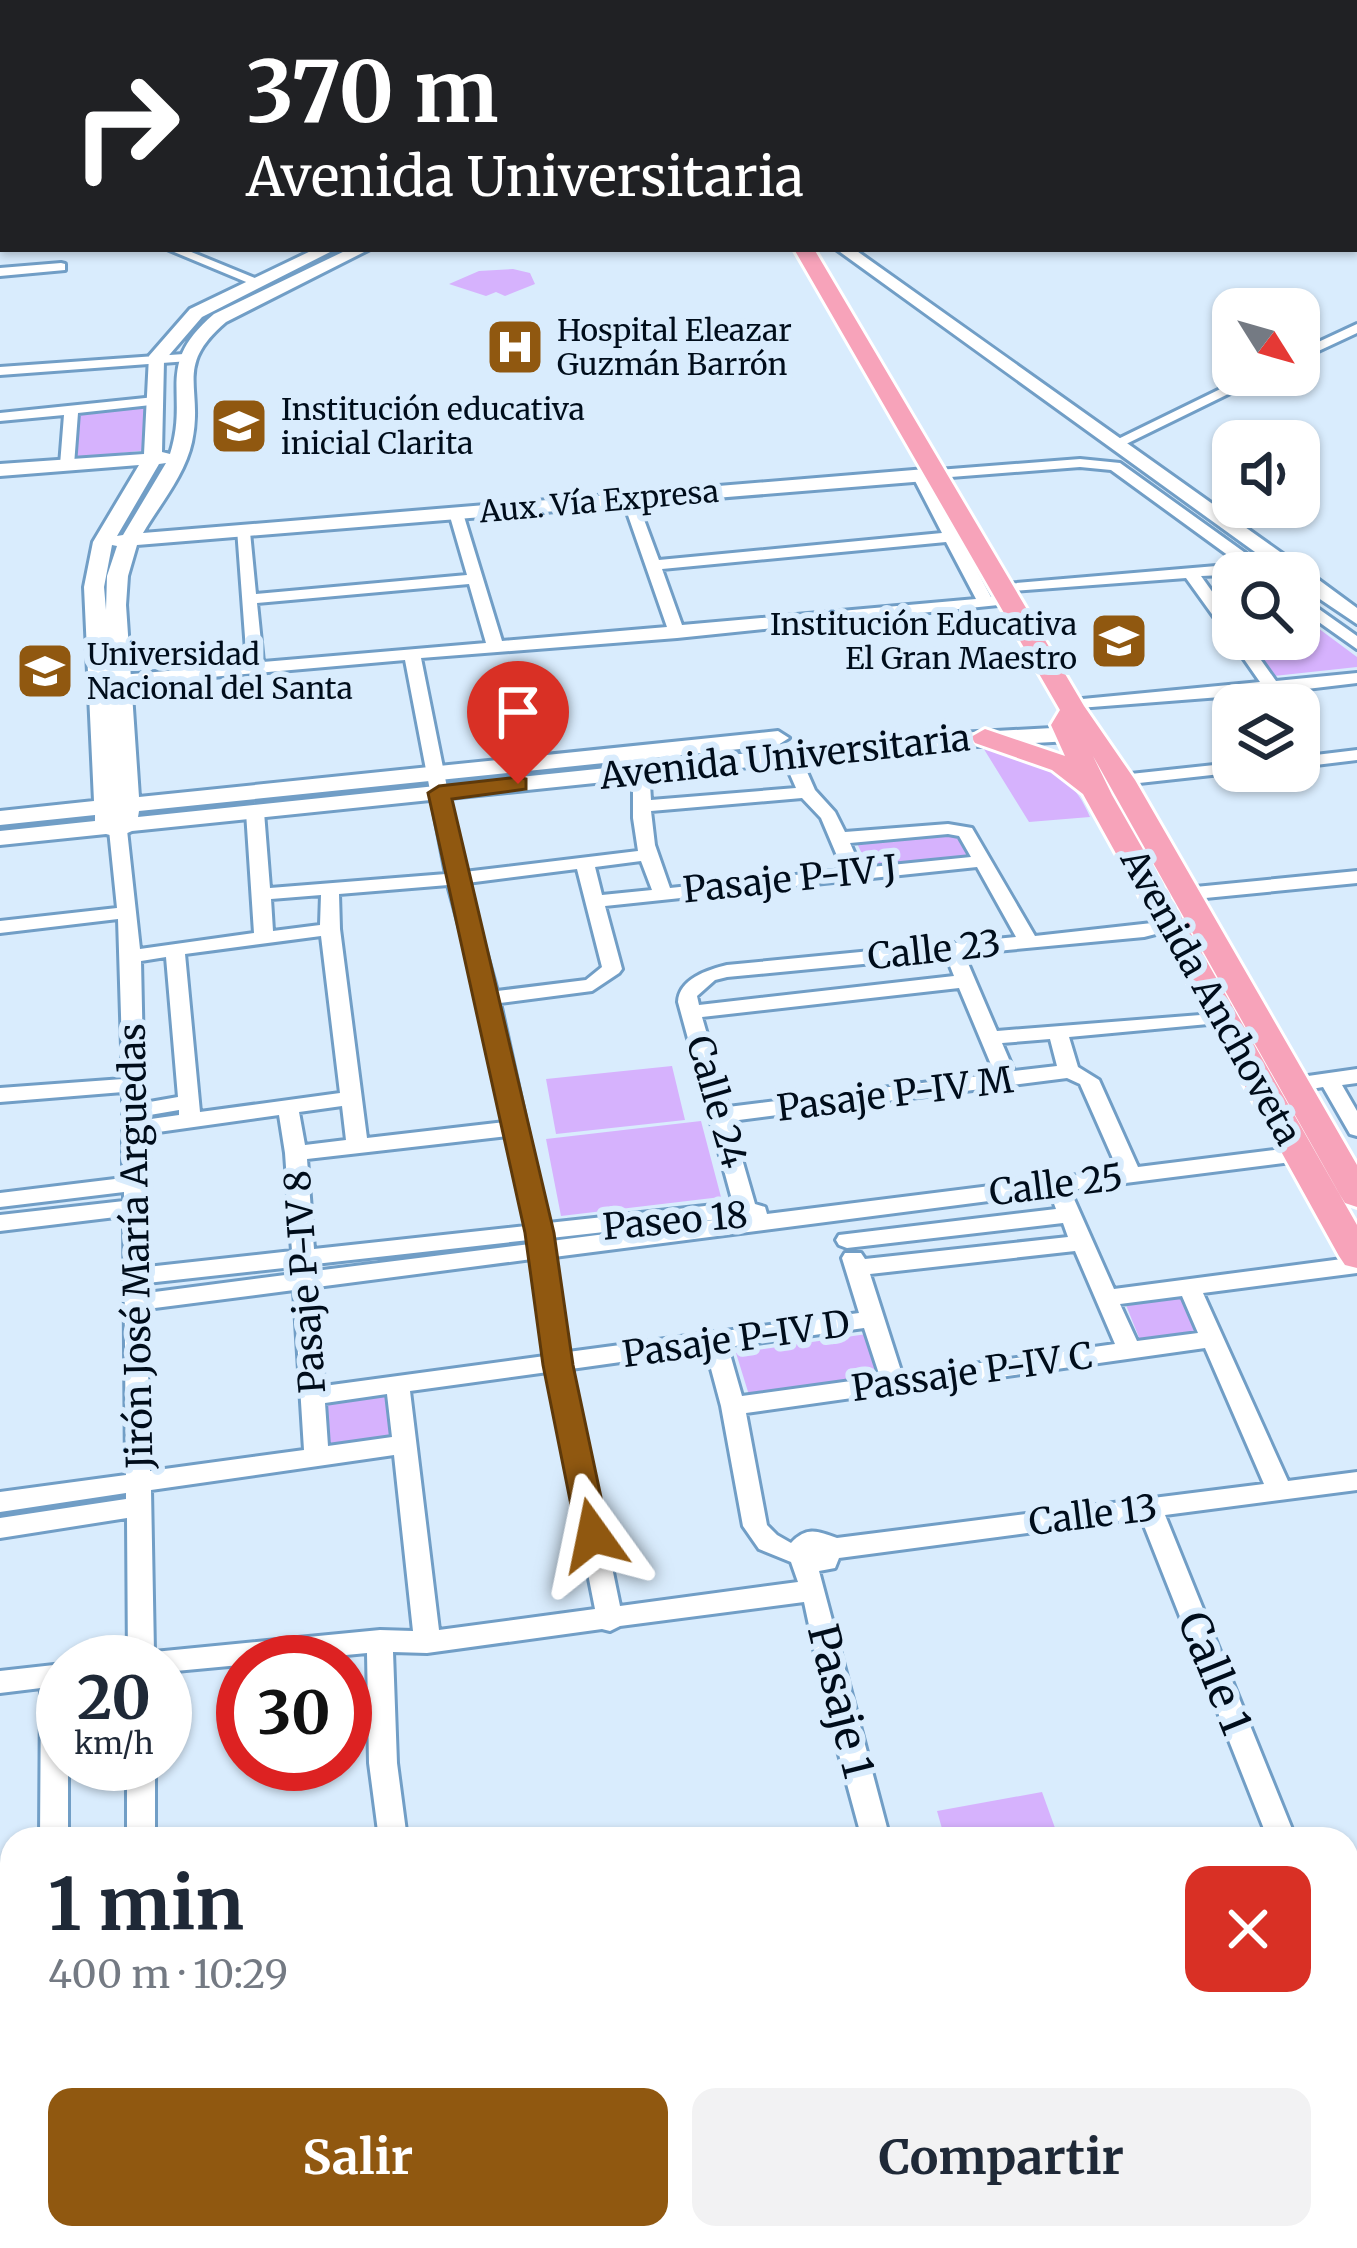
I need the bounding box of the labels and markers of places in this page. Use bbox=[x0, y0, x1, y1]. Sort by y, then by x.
place label: Hospital Eleazar Guzmán Barrón bbox=[557, 311, 792, 383]
hospital icon: Hospital Eleazar Guzmán Barrón bbox=[484, 316, 546, 378]
place label: Institución educativa inicial Clarita bbox=[281, 390, 585, 462]
school or university icon: Institución educativa inicial Clarita bbox=[208, 395, 270, 457]
place label: Institución Educativa El Gran Maestro bbox=[770, 605, 1077, 677]
school or university icon: Institución Educativa El Gran Maestro bbox=[1088, 610, 1150, 672]
place label: Universidad Nacional del Santa bbox=[87, 635, 353, 707]
school or university icon: Universidad Nacional del Santa bbox=[14, 640, 76, 702]
pin bbox=[467, 661, 569, 784]

